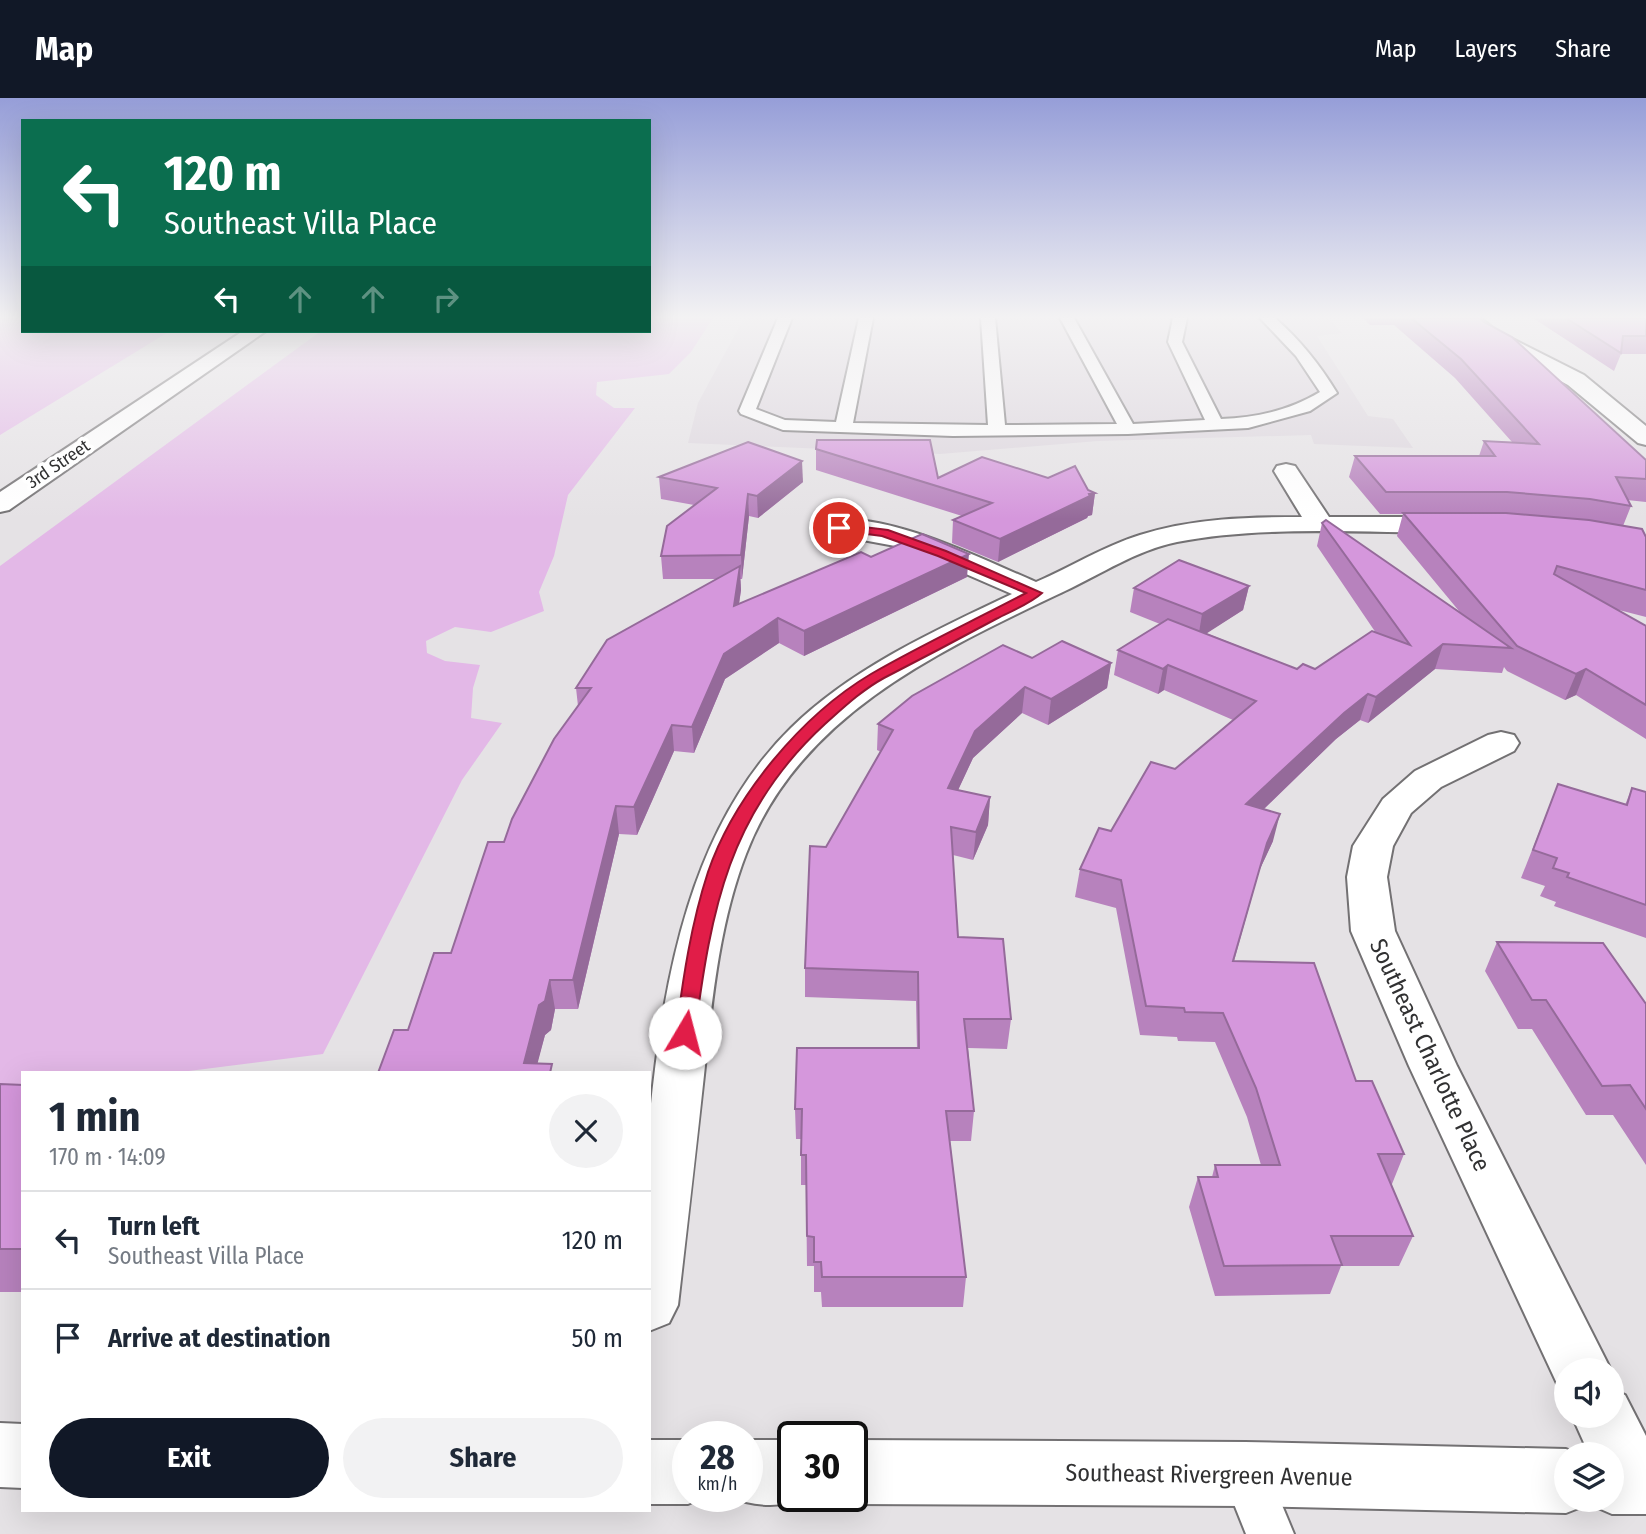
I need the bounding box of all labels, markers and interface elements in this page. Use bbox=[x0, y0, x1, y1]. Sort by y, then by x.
text: Map bbox=[35, 29, 93, 69]
text: Map bbox=[1375, 35, 1417, 63]
text: Layers bbox=[1455, 35, 1517, 63]
text: Share bbox=[1555, 35, 1611, 63]
text: 120 m bbox=[164, 144, 282, 203]
icon: left bbox=[49, 147, 140, 238]
text: Southeast Villa Place bbox=[164, 204, 437, 242]
icon: left bbox=[208, 280, 246, 318]
icon: ahead bbox=[281, 280, 319, 318]
icon: ahead bbox=[354, 280, 392, 318]
icon: right bbox=[427, 280, 465, 318]
street label: 3rd Street bbox=[22, 435, 94, 493]
pin bbox=[809, 498, 869, 558]
icon: arrive bbox=[820, 509, 858, 547]
street label: Southeast Charlotte Place bbox=[1364, 934, 1496, 1176]
position arrow bbox=[648, 996, 722, 1070]
text: 1 min bbox=[49, 1092, 140, 1142]
button: close bbox=[549, 1094, 623, 1168]
text: 170 m · 14:09 bbox=[49, 1143, 166, 1171]
text: Turn left bbox=[108, 1211, 200, 1242]
icon: left bbox=[49, 1221, 87, 1259]
text: 120 m bbox=[562, 1225, 623, 1256]
text: Southeast Villa Place bbox=[108, 1242, 304, 1270]
icon: arrive bbox=[49, 1319, 87, 1357]
text: Arrive at destination bbox=[108, 1323, 331, 1354]
text: 50 m bbox=[571, 1323, 623, 1354]
map controls bbox=[1554, 1358, 1624, 1512]
button: sound bbox=[1554, 1358, 1624, 1428]
button: Exit bbox=[49, 1418, 329, 1498]
button: Share bbox=[343, 1418, 623, 1498]
speed limit sign: 30 bbox=[777, 1421, 868, 1512]
text: 28 bbox=[700, 1436, 735, 1478]
button: layers bbox=[1554, 1442, 1624, 1512]
street label: Southeast Rivergreen Avenue bbox=[1065, 1458, 1353, 1492]
text: km/h bbox=[697, 1473, 738, 1495]

